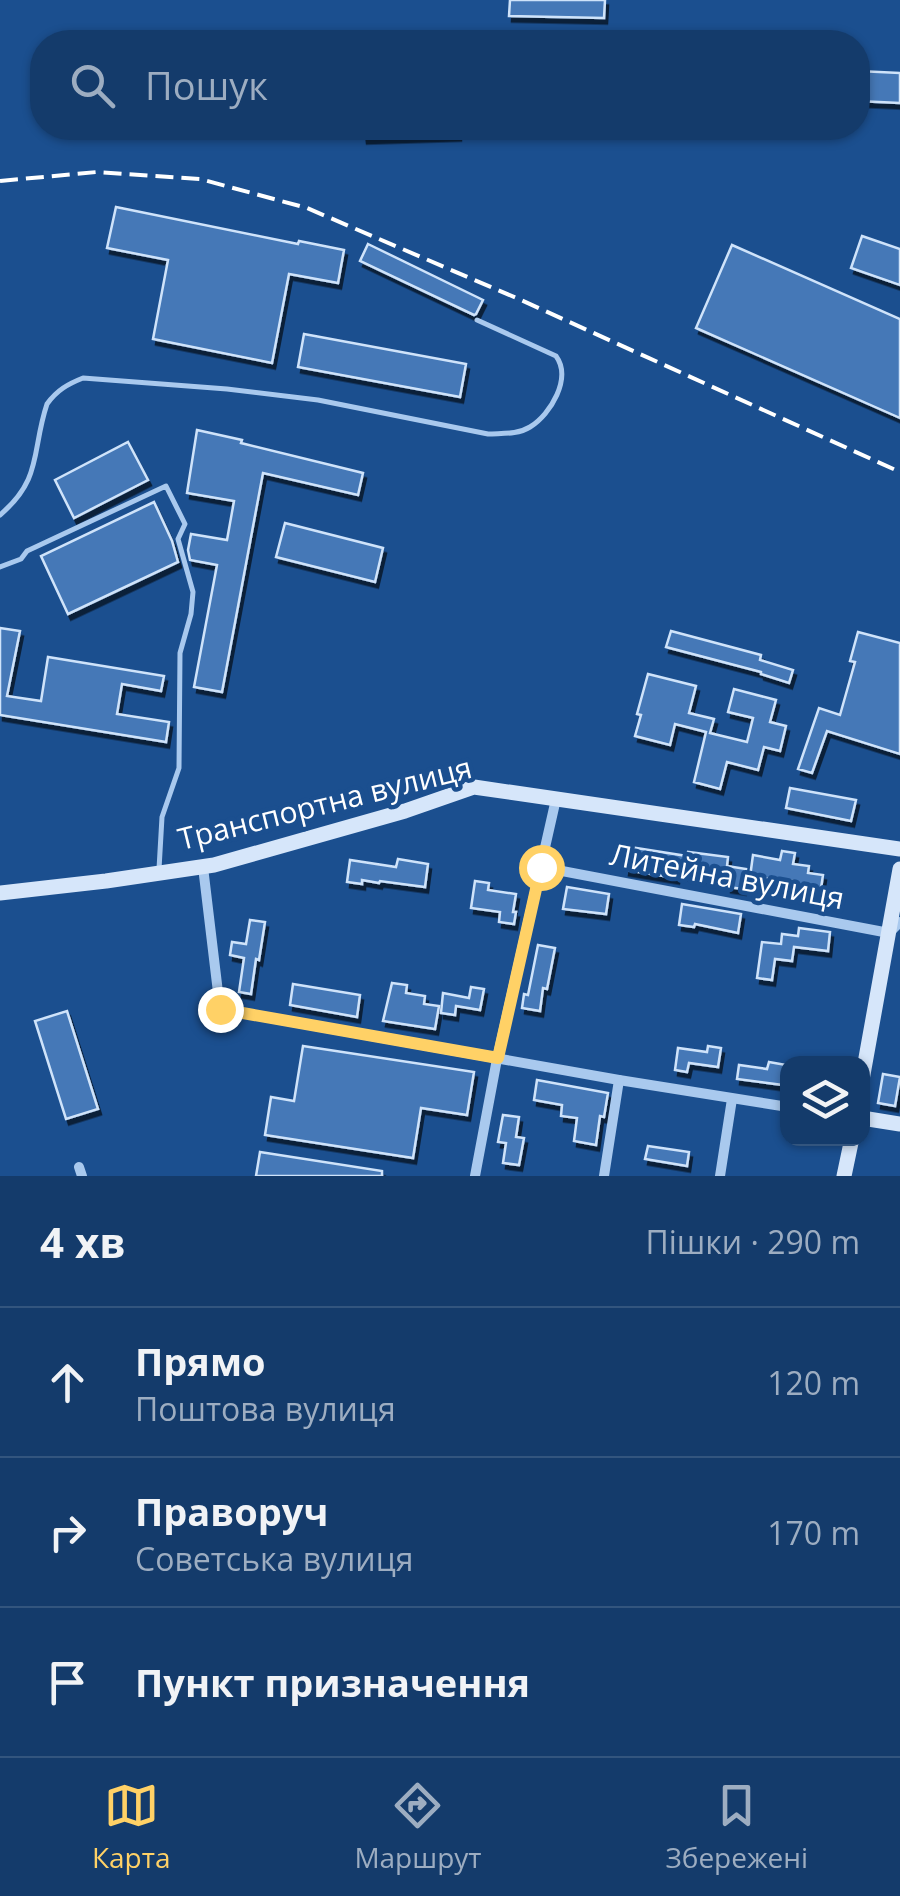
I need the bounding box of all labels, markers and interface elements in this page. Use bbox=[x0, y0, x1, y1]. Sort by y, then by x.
search box bbox=[30, 30, 870, 140]
icon: search bbox=[65, 58, 120, 113]
text: Пошук bbox=[145, 59, 268, 111]
street label: Транспортна вулиця bbox=[173, 746, 476, 859]
street label: Литейна вулиця bbox=[607, 833, 848, 918]
route start bbox=[519, 845, 565, 891]
route end bbox=[198, 987, 244, 1033]
map controls bbox=[780, 1056, 870, 1146]
button: layers bbox=[780, 1056, 870, 1146]
text: 4 хв bbox=[40, 1213, 126, 1270]
text: Пішки · 290 m bbox=[645, 1220, 860, 1263]
text: Прямо bbox=[135, 1335, 266, 1387]
icon: ahead bbox=[40, 1355, 95, 1410]
text: 120 m bbox=[767, 1361, 860, 1404]
text: Поштова вулиця bbox=[135, 1387, 396, 1430]
text: Праворуч bbox=[135, 1485, 328, 1537]
icon: right bbox=[40, 1505, 95, 1560]
text: 170 m bbox=[767, 1511, 860, 1554]
text: Советська вулиця bbox=[135, 1537, 413, 1580]
icon: arrive bbox=[40, 1655, 95, 1710]
text: Пункт призначення bbox=[135, 1656, 530, 1708]
tab: Карта bbox=[92, 1778, 170, 1876]
tab: Маршрут bbox=[354, 1778, 482, 1876]
tab: Збережені bbox=[665, 1778, 808, 1876]

